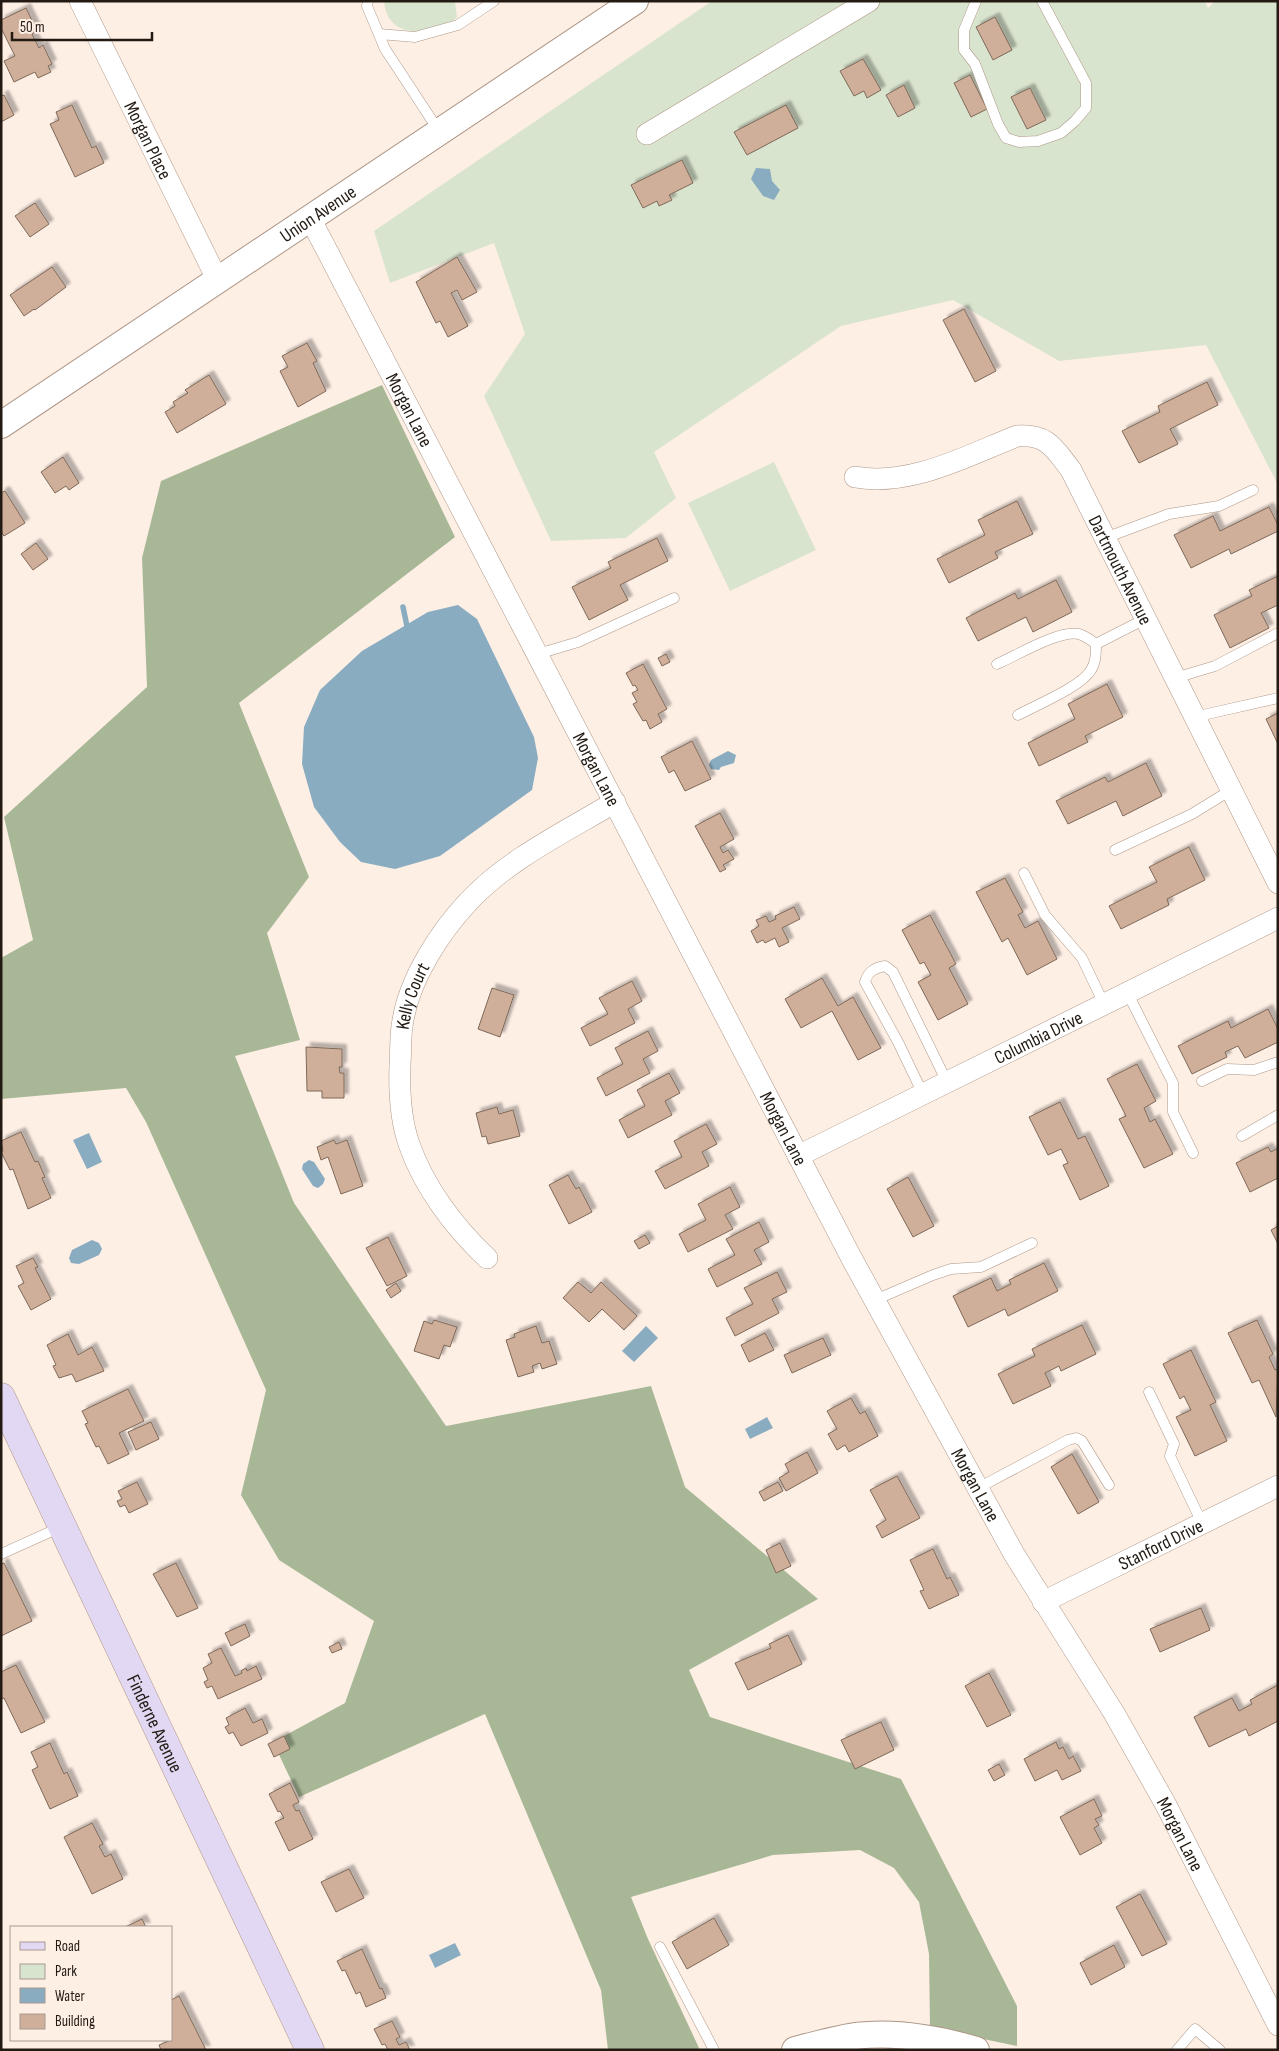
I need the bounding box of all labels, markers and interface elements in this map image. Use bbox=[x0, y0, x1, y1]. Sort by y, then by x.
scale bar bbox=[12, 10, 152, 42]
text: 50 m bbox=[20, 18, 45, 37]
street label: Morgan Place bbox=[118, 98, 176, 183]
street label: Union Avenue bbox=[276, 181, 361, 248]
street label: Morgan Lane bbox=[380, 370, 437, 451]
street label: Dartmouth Avenue bbox=[1083, 512, 1157, 629]
street label: Morgan Lane bbox=[567, 729, 624, 811]
street label: Kelly Court bbox=[392, 959, 435, 1031]
street label: Columbia Drive bbox=[991, 1007, 1087, 1070]
street label: Morgan Lane bbox=[754, 1088, 811, 1170]
street label: Morgan Lane bbox=[945, 1445, 1004, 1526]
street label: Stanford Drive bbox=[1115, 1515, 1207, 1576]
street label: Finderne Avenue bbox=[121, 1671, 187, 1777]
street label: Morgan Lane bbox=[1151, 1794, 1208, 1876]
legend bbox=[10, 1926, 172, 2041]
text: Road bbox=[55, 1937, 80, 1956]
text: Park bbox=[55, 1962, 77, 1981]
text: Water bbox=[55, 1987, 86, 2006]
text: Building bbox=[55, 2012, 95, 2031]

